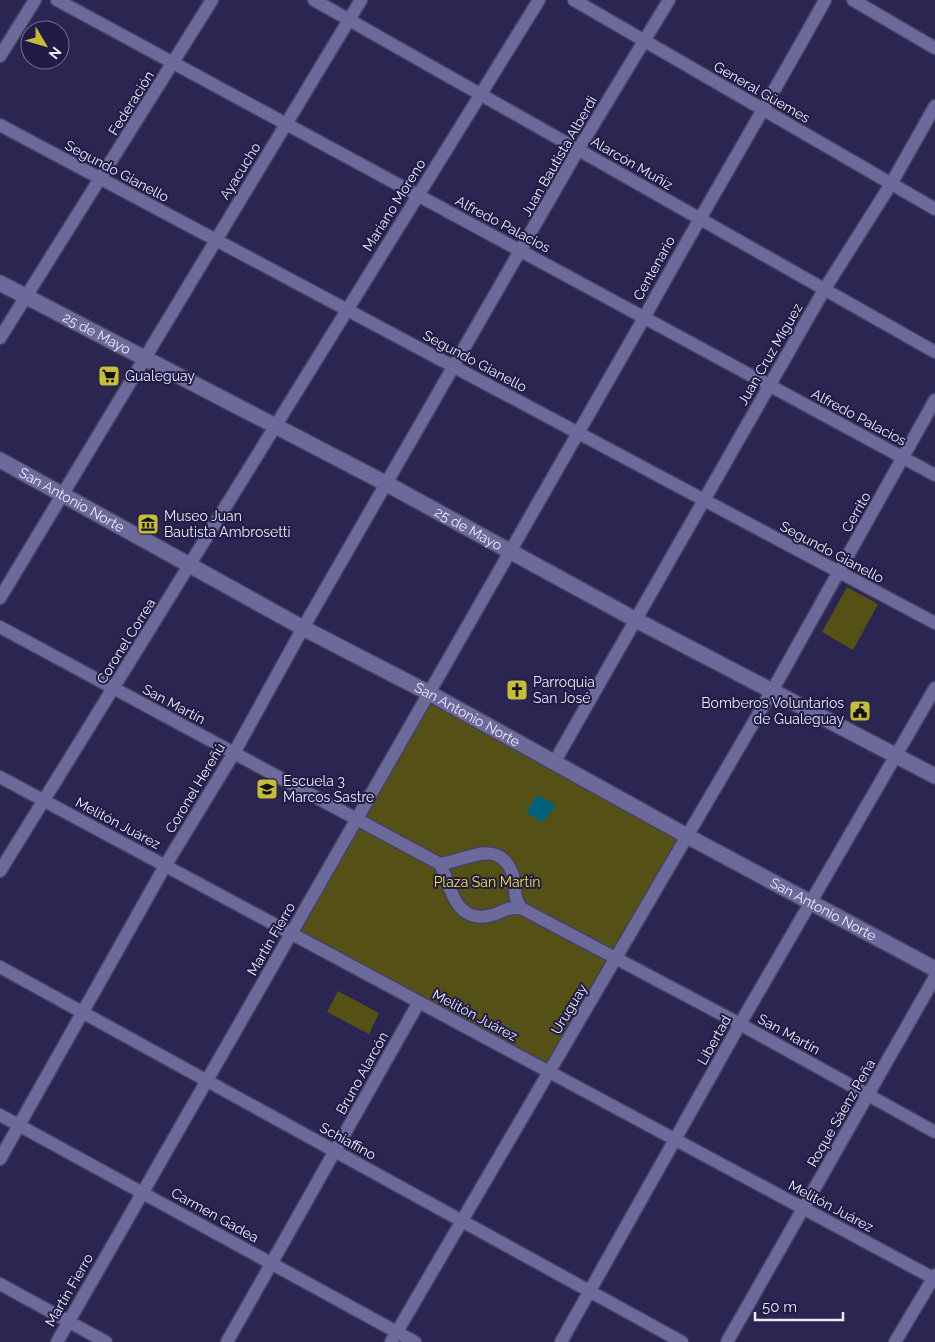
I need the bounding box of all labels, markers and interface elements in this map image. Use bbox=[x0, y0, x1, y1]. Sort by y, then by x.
north arrow bbox=[20, 20, 70, 70]
text: N bbox=[46, 44, 65, 62]
street label: General Güemes bbox=[711, 58, 813, 126]
street label: Federación bbox=[105, 68, 157, 138]
street label: Juan Bautista Alberdi bbox=[518, 93, 600, 219]
street label: Alarcón Muñiz bbox=[588, 133, 676, 193]
street label: Segundo Gianello bbox=[62, 137, 172, 205]
street label: Ayacucho bbox=[216, 140, 264, 202]
street label: Mariano Moreno bbox=[359, 156, 429, 254]
street label: Alfredo Palacios bbox=[453, 192, 553, 256]
street label: Centenario bbox=[630, 233, 678, 303]
street label: Juan Cruz Míguez bbox=[734, 300, 806, 408]
street label: 25 de Mayo bbox=[60, 309, 133, 357]
street label: Segundo Gianello bbox=[420, 327, 530, 395]
supermarket icon: Gualeguay bbox=[97, 364, 121, 388]
place label: Gualeguay bbox=[125, 368, 195, 384]
street label: Alfredo Palacios bbox=[809, 385, 909, 449]
street label: San Antonio Norte bbox=[16, 464, 127, 535]
street label: Cerrito bbox=[838, 489, 874, 535]
street label: 25 de Mayo bbox=[432, 504, 505, 553]
place label: Museo Juan Bautista Ambrosetti bbox=[164, 508, 291, 540]
museum icon: Museo Juan Bautista Ambrosetti bbox=[136, 512, 160, 536]
street label: Segundo Gianello bbox=[777, 518, 887, 586]
street label: Coronel Correa bbox=[93, 595, 159, 687]
place label: Parroquia San José bbox=[533, 674, 595, 706]
church icon: Parroquia San José bbox=[505, 678, 529, 702]
street label: San Antonio Norte bbox=[412, 679, 523, 750]
street label: San Martín bbox=[140, 681, 208, 727]
place label: Bomberos Voluntarios de Gualeguay bbox=[701, 695, 844, 727]
public building icon: Bomberos Voluntarios de Gualeguay bbox=[848, 699, 872, 723]
street label: Coronel Hereñú bbox=[162, 740, 228, 836]
place label: Escuela 3 Marcos Sastre bbox=[283, 773, 374, 805]
school or university icon: Escuela 3 Marcos Sastre bbox=[255, 777, 279, 801]
street label: Melitón Juárez bbox=[73, 794, 163, 852]
park label: Plaza San Martín bbox=[434, 874, 540, 890]
street label: San Antonio Norte bbox=[768, 874, 879, 944]
street label: Martín Fierro bbox=[244, 900, 298, 978]
street label: Uruguay bbox=[548, 981, 590, 1037]
street label: Melitón Juárez bbox=[430, 986, 520, 1044]
street label: San Martín bbox=[755, 1010, 823, 1058]
street label: Libertad bbox=[694, 1012, 734, 1068]
street label: Bruno Alarcón bbox=[333, 1029, 391, 1117]
street label: Roque Sáenz Peña bbox=[804, 1056, 878, 1170]
street label: Schiaffino bbox=[317, 1119, 379, 1163]
street label: Melitón Juárez bbox=[786, 1177, 876, 1235]
street label: Carmen Gadea bbox=[169, 1184, 261, 1246]
street label: Martín Fierro bbox=[42, 1251, 96, 1329]
scale bar bbox=[755, 1290, 842, 1322]
text: 50 m bbox=[762, 1298, 797, 1316]

